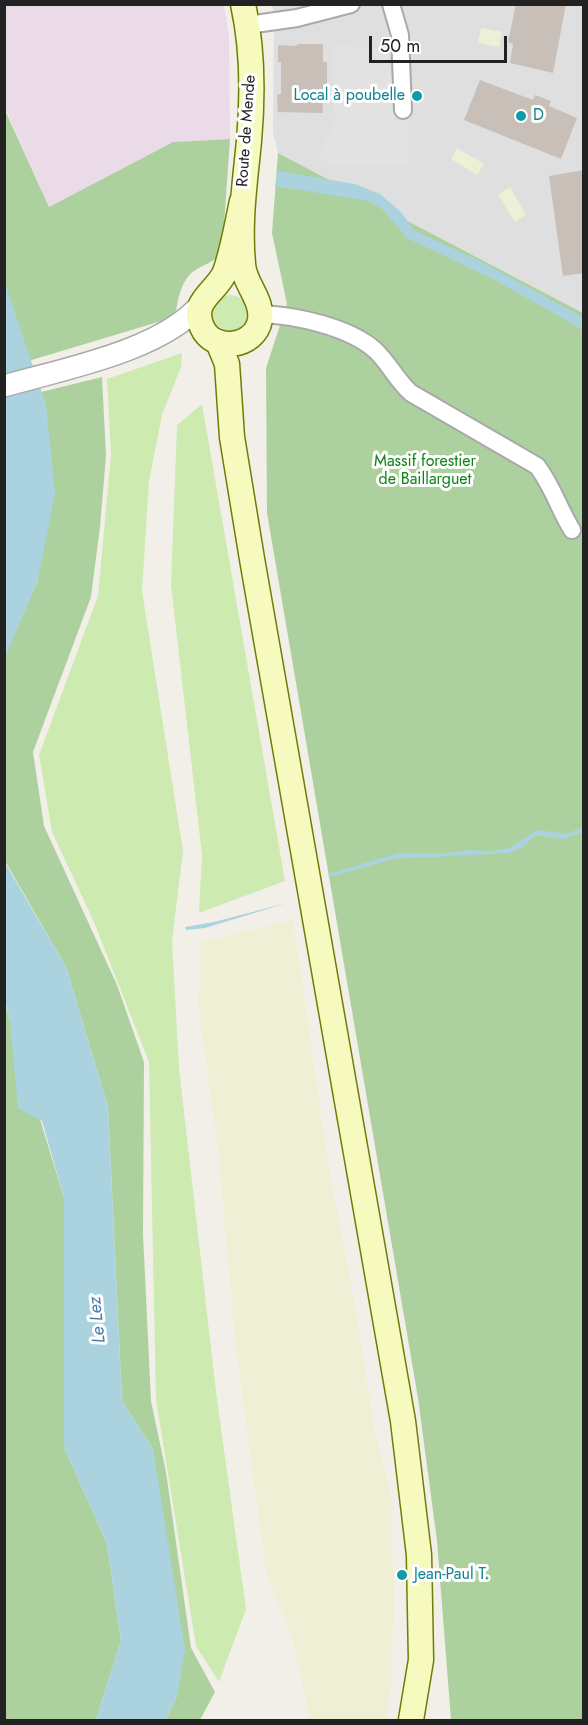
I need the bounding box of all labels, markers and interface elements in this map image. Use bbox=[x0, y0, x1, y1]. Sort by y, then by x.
scale bar bbox=[372, 24, 510, 62]
text: 50 m bbox=[380, 33, 420, 59]
street label: Route de Mende bbox=[234, 74, 260, 188]
place label: Local à poubelle bbox=[293, 86, 405, 106]
marker: Local à poubelle bbox=[410, 89, 424, 103]
place label: D bbox=[533, 106, 544, 126]
marker: D bbox=[514, 109, 528, 123]
park label: Massif forestier de Baillarguet bbox=[374, 452, 476, 490]
water label: Le Lez bbox=[85, 1296, 111, 1344]
place label: Jean-Paul T. bbox=[414, 1565, 489, 1585]
marker: Jean-Paul T. bbox=[395, 1568, 409, 1582]

